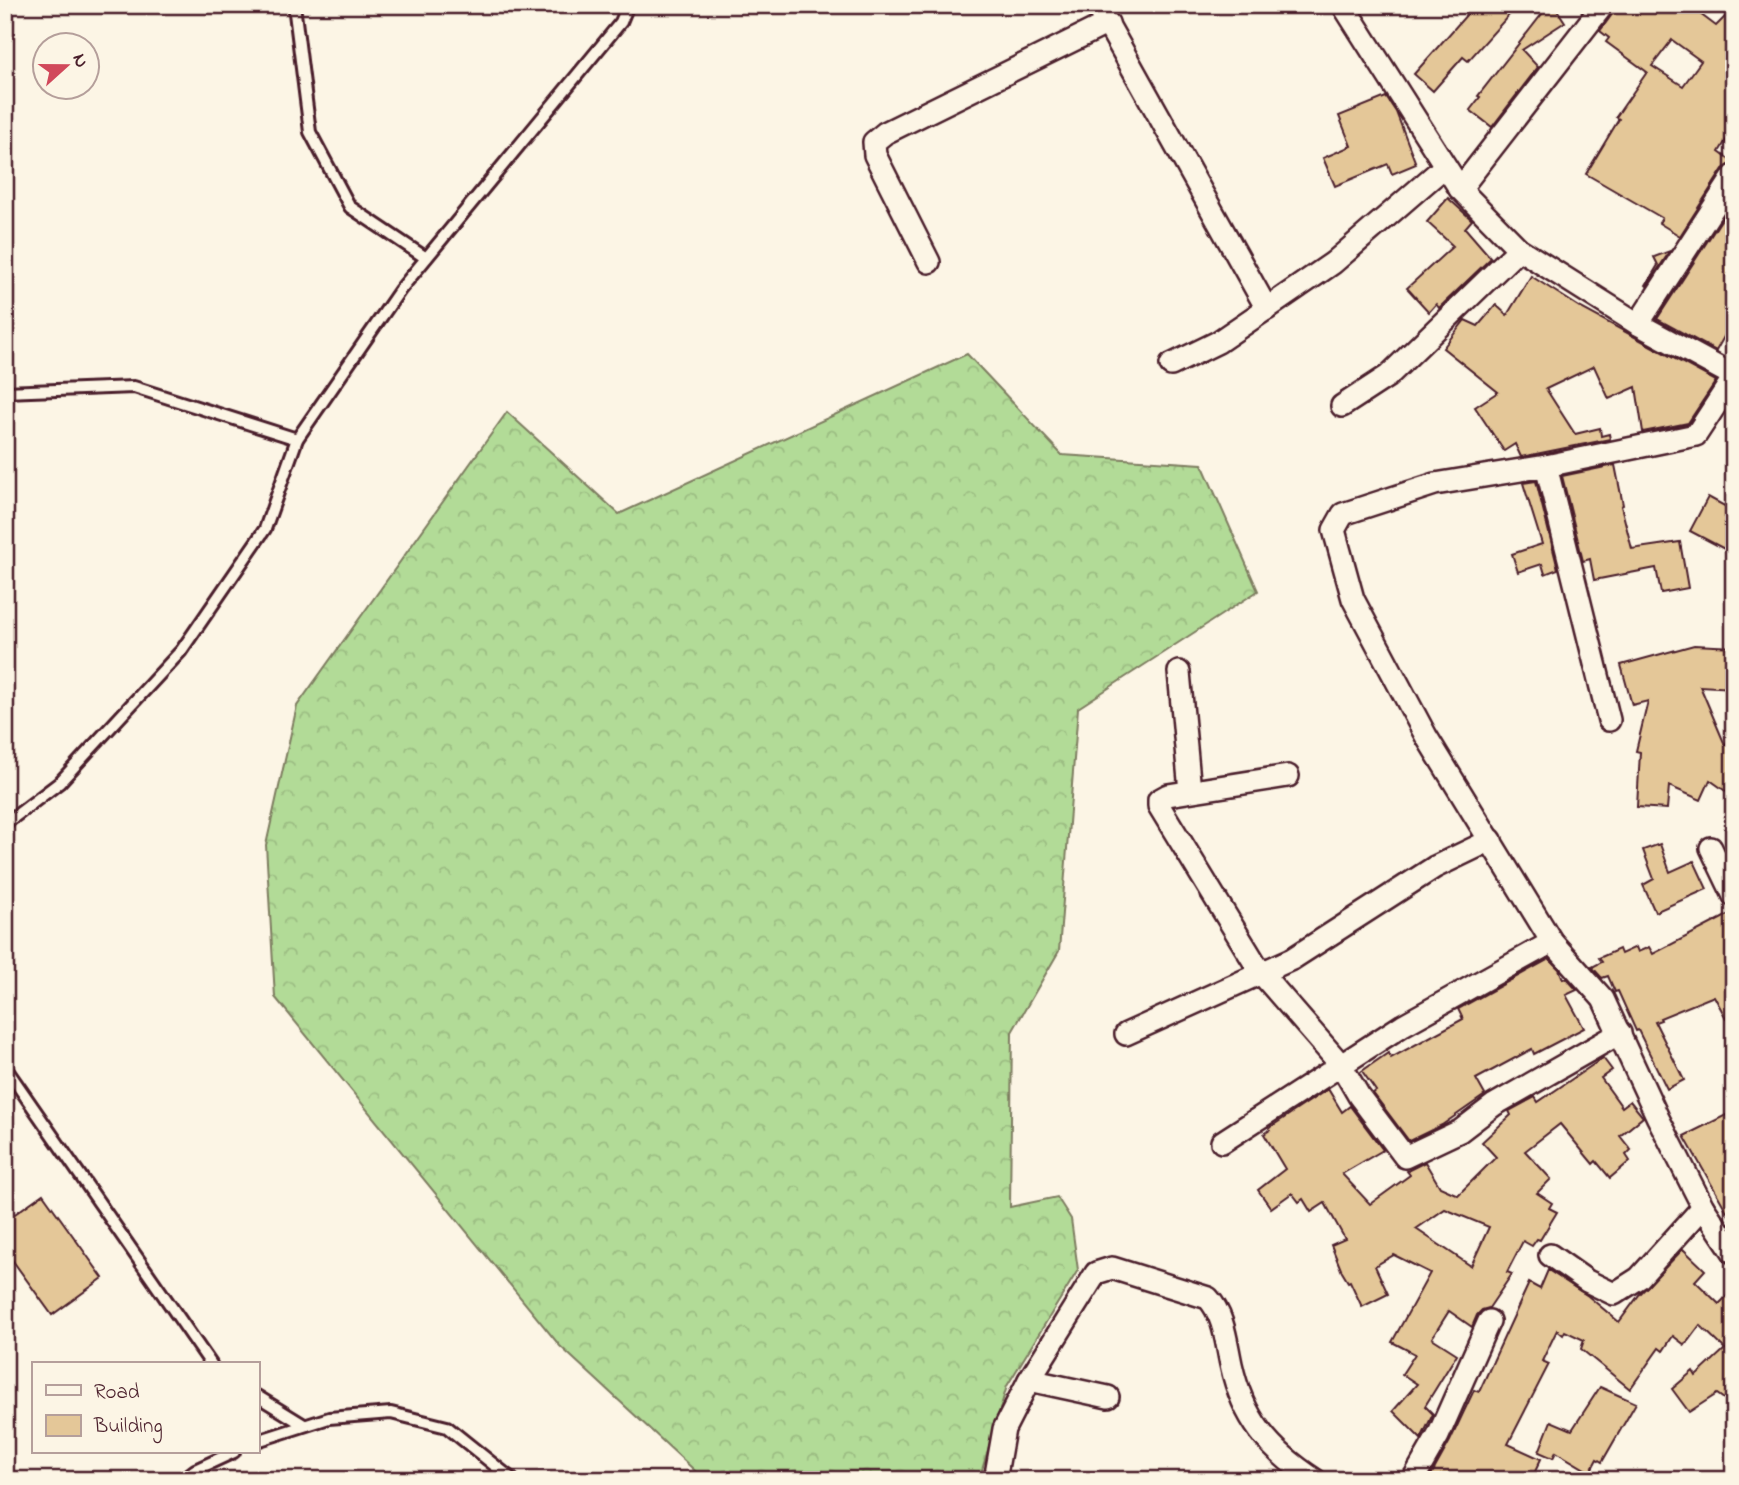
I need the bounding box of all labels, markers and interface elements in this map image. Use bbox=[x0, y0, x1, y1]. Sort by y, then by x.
north arrow bbox=[32, 32, 102, 102]
text: N bbox=[65, 50, 95, 72]
legend bbox=[32, 1362, 259, 1454]
text: Road bbox=[94, 1378, 140, 1408]
text: Building bbox=[93, 1412, 163, 1444]

